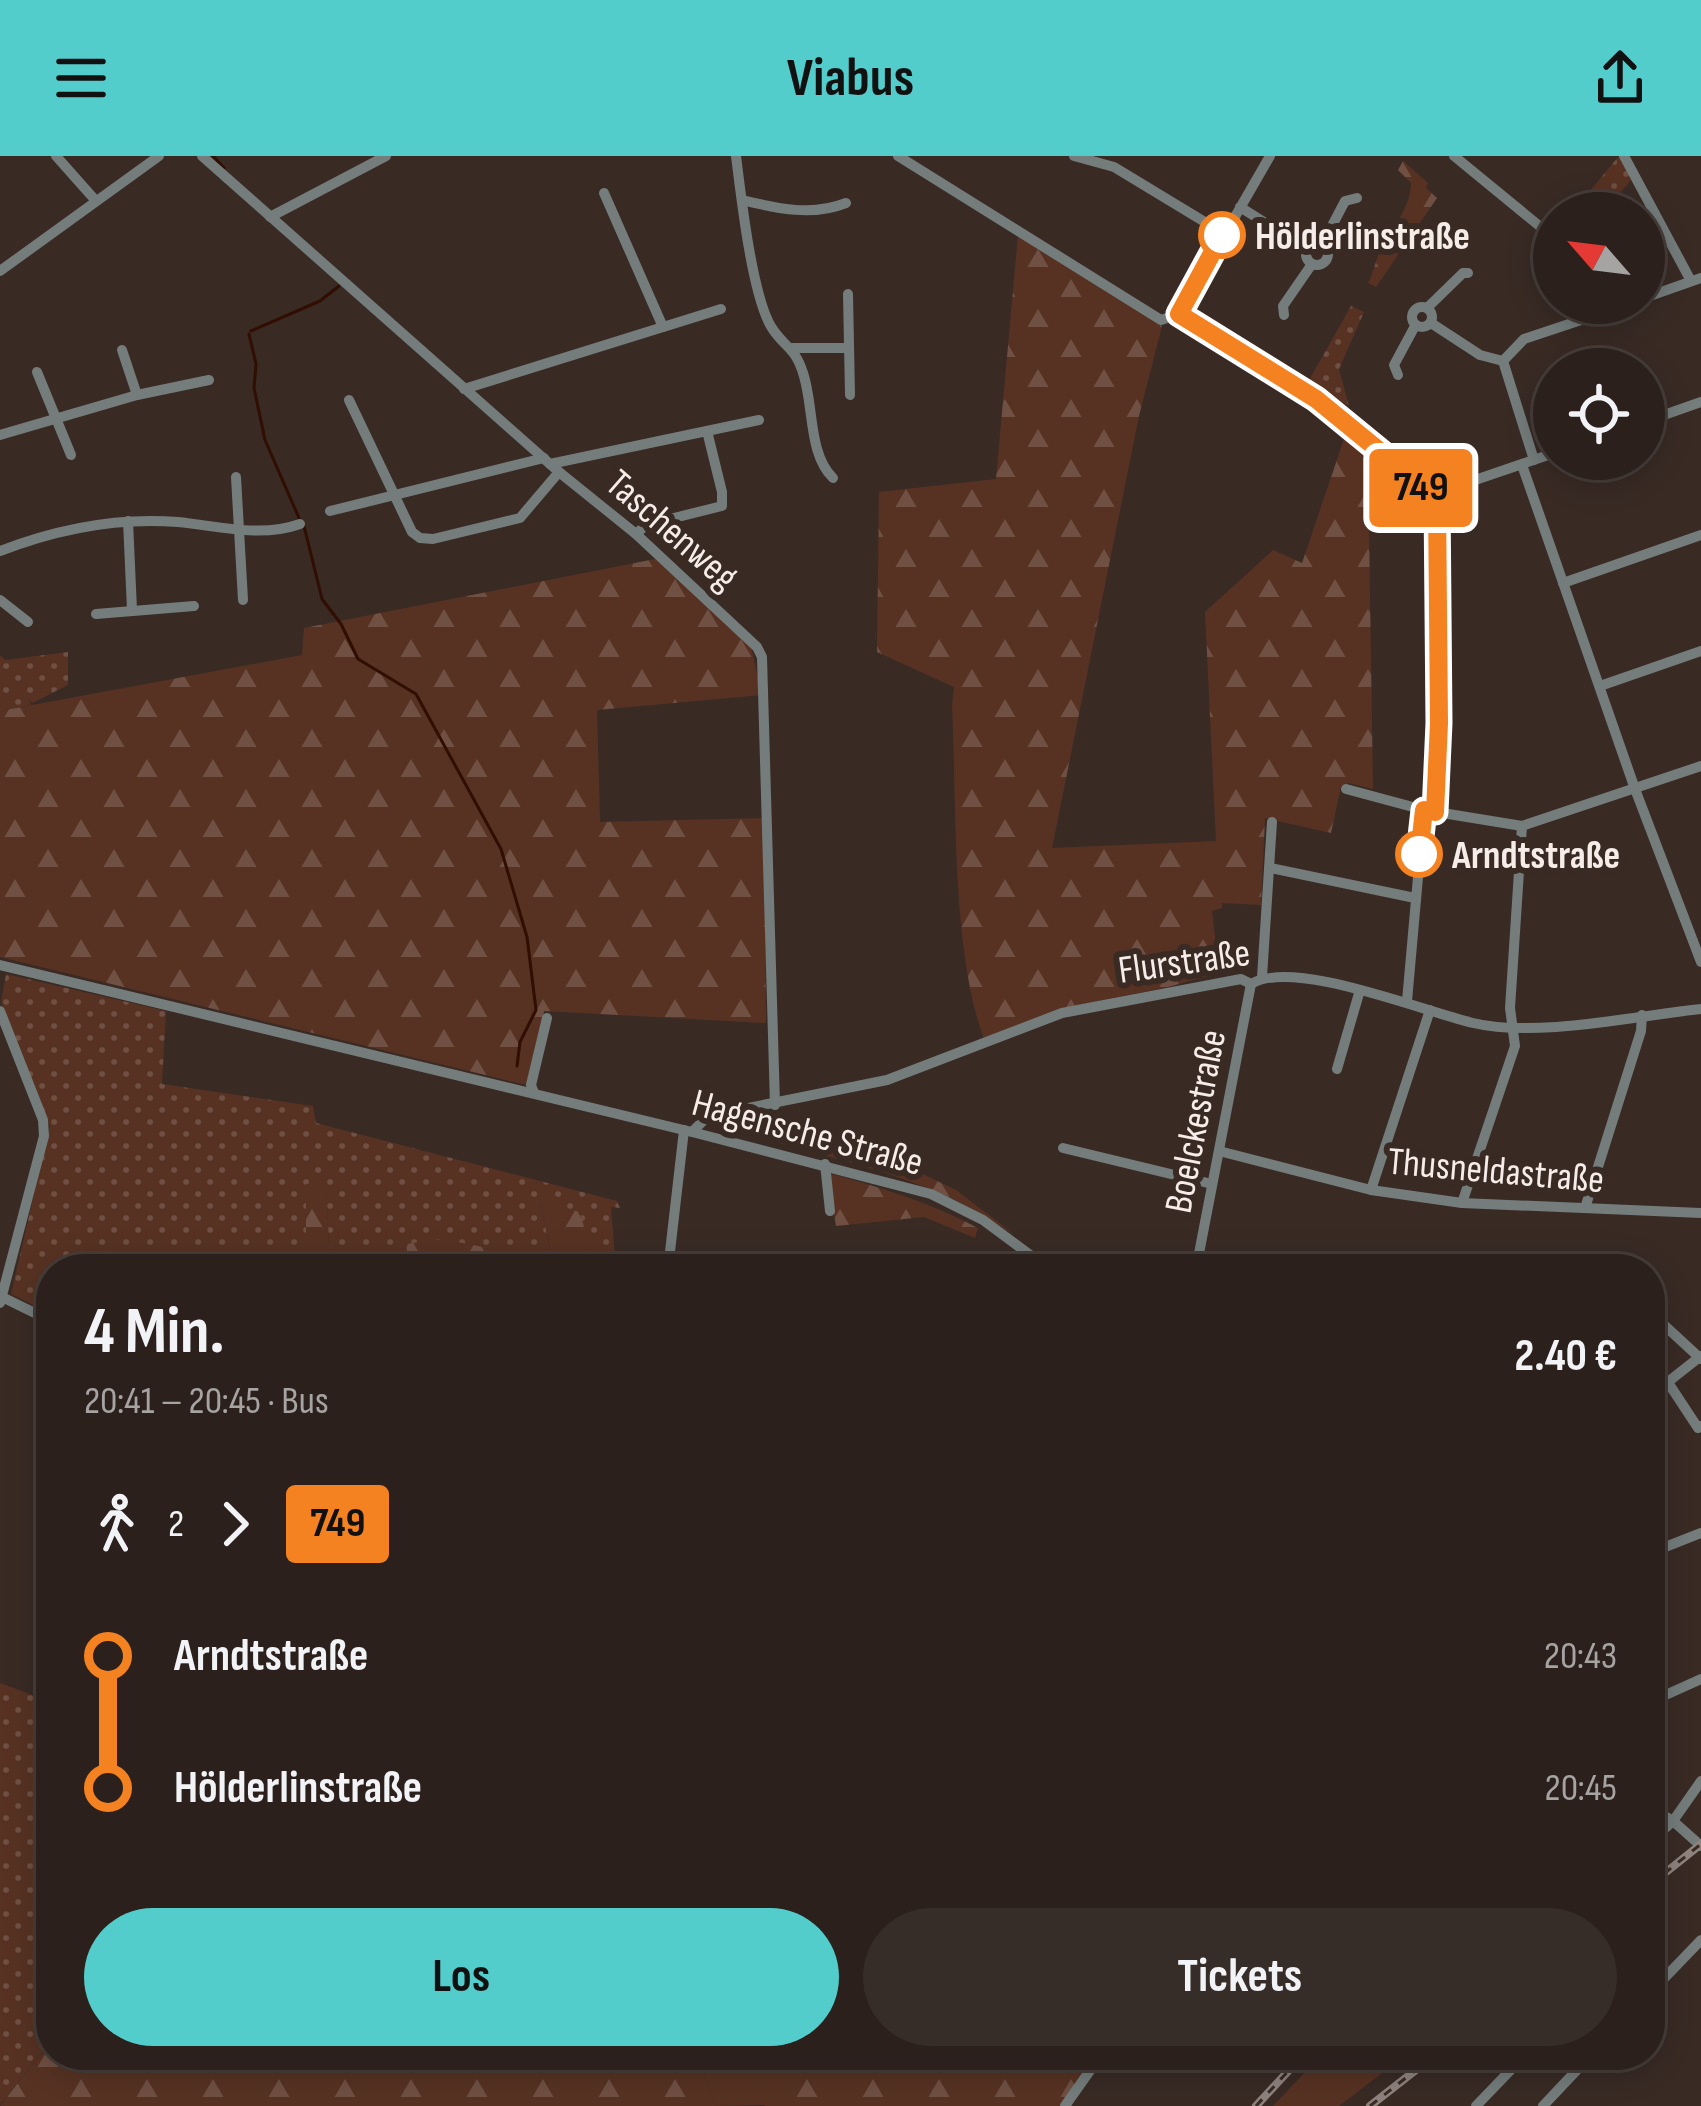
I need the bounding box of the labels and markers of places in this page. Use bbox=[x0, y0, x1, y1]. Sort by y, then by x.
marker: Hölderlinstraße bbox=[1200, 213, 1244, 257]
place label: Hölderlinstraße bbox=[1255, 214, 1470, 261]
marker: Arndtstraße bbox=[1397, 832, 1441, 876]
place label: Arndtstraße bbox=[1451, 833, 1620, 880]

